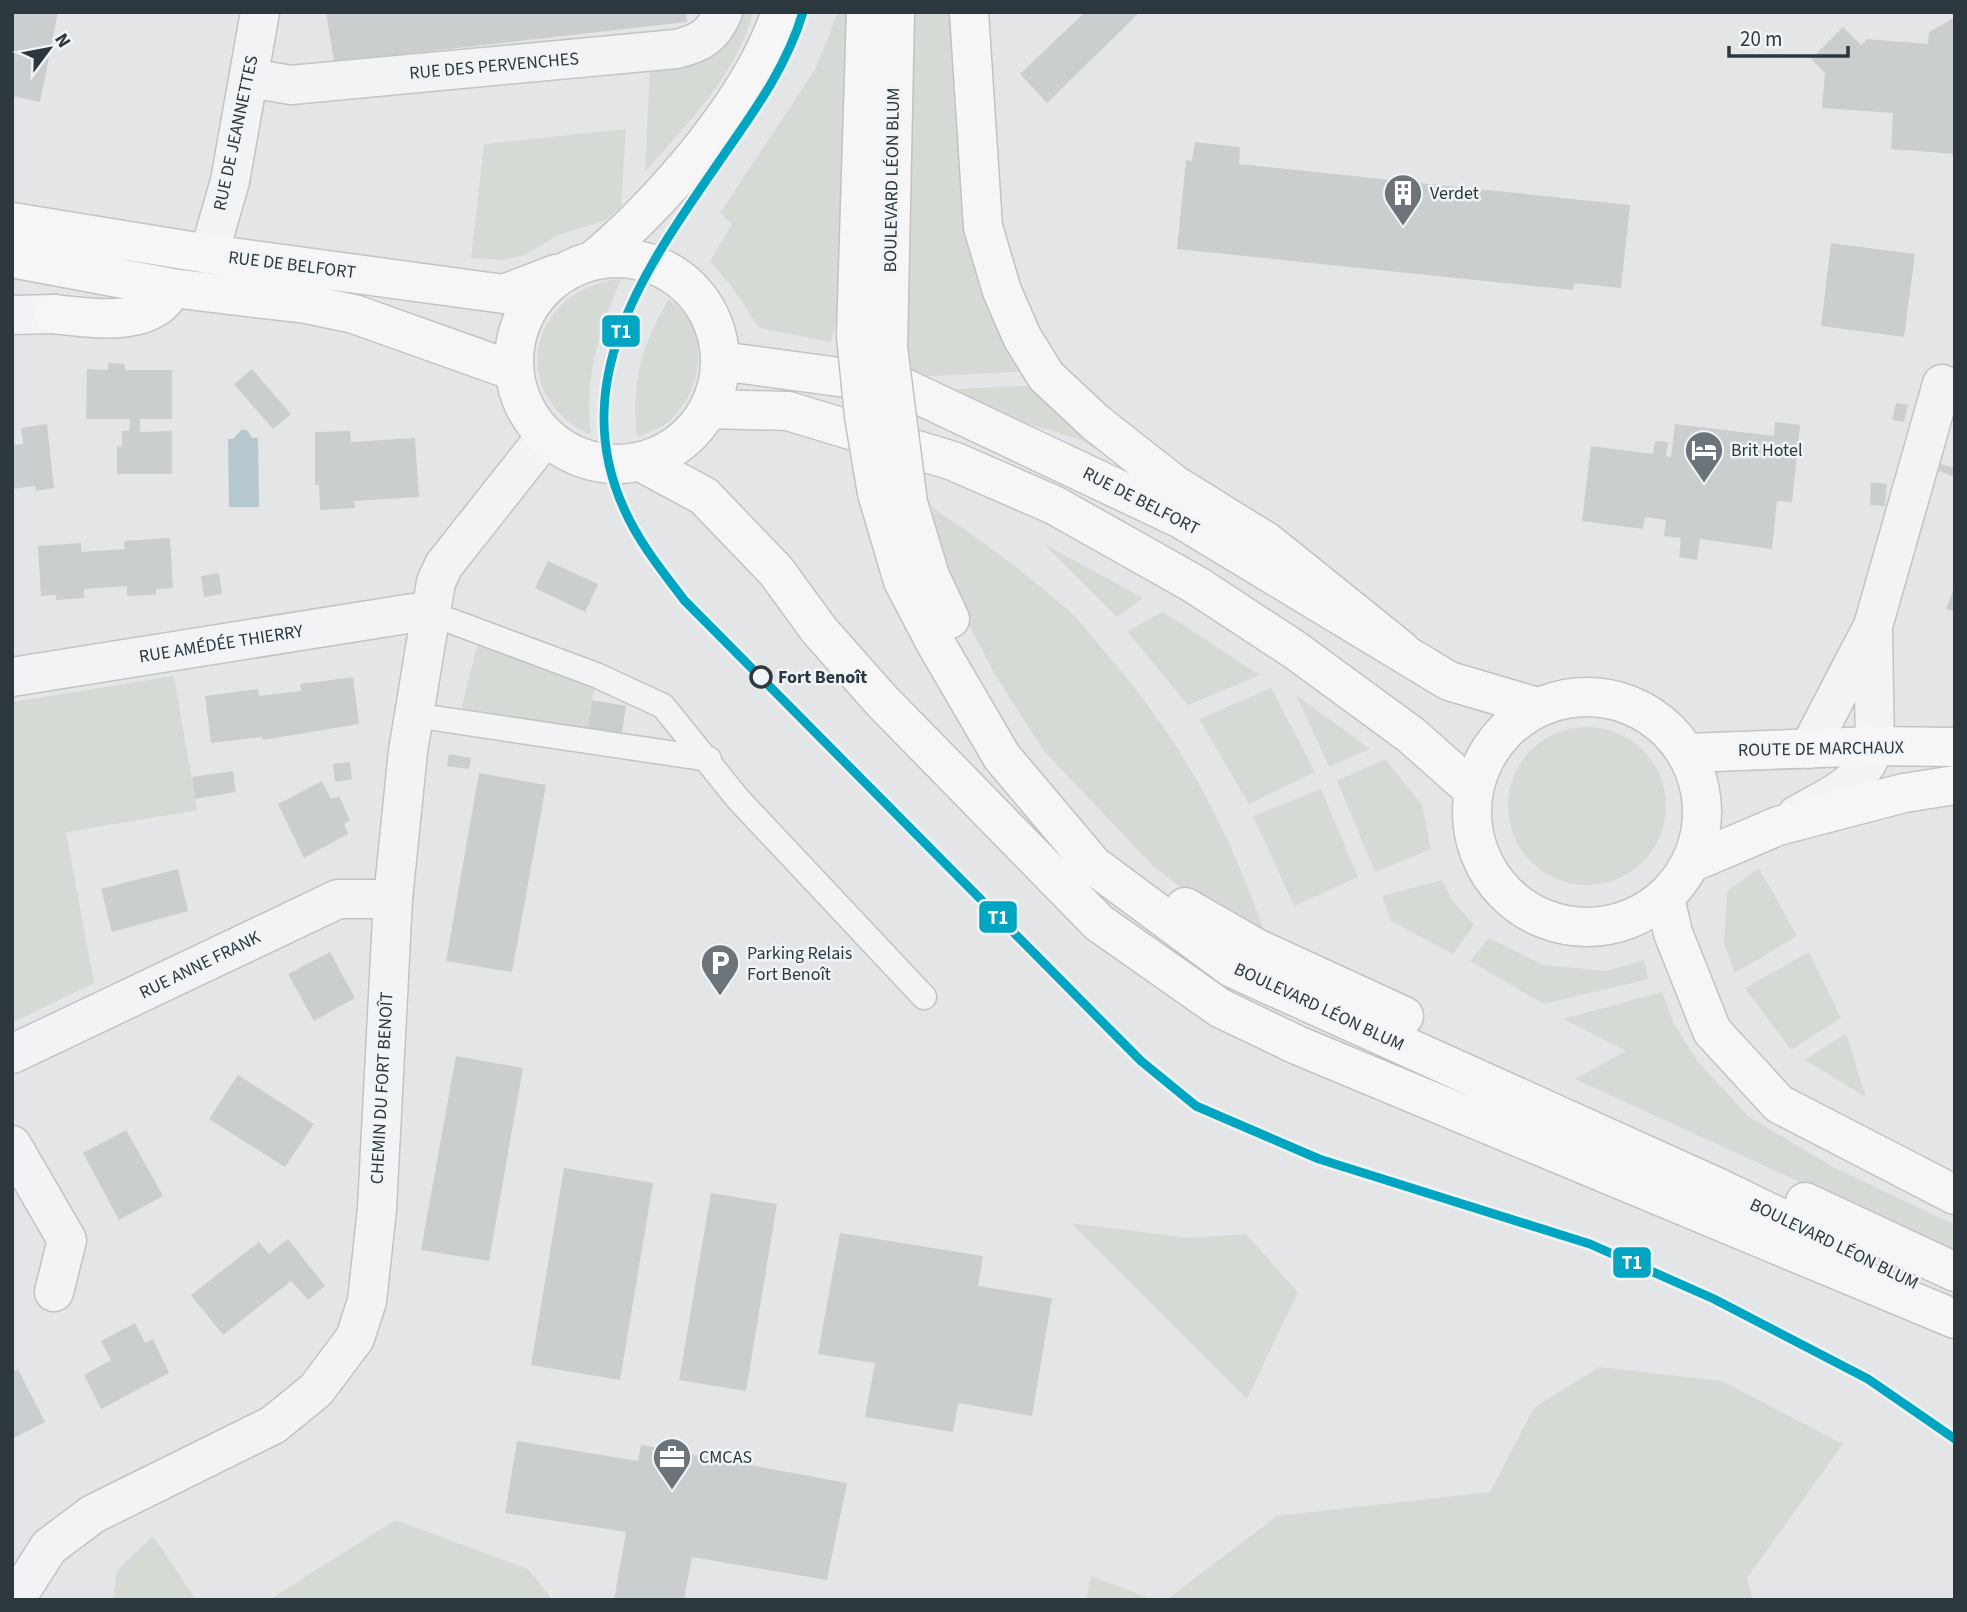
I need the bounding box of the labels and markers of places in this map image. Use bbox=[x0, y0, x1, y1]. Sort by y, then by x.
building icon: Verdet bbox=[1382, 172, 1424, 227]
place label: Verdet bbox=[1430, 181, 1479, 206]
hotel icon: Brit Hotel bbox=[1683, 429, 1725, 484]
place label: Brit Hotel bbox=[1731, 438, 1802, 463]
place label: Fort Benoît bbox=[778, 665, 867, 690]
marker: Fort Benoît bbox=[750, 666, 772, 688]
place label: Parking Relais Fort Benoît bbox=[747, 941, 852, 987]
parking icon: Parking Relais Fort Benoît bbox=[699, 942, 741, 997]
office icon: CMCAS bbox=[651, 1436, 693, 1491]
place label: CMCAS bbox=[699, 1445, 752, 1470]

